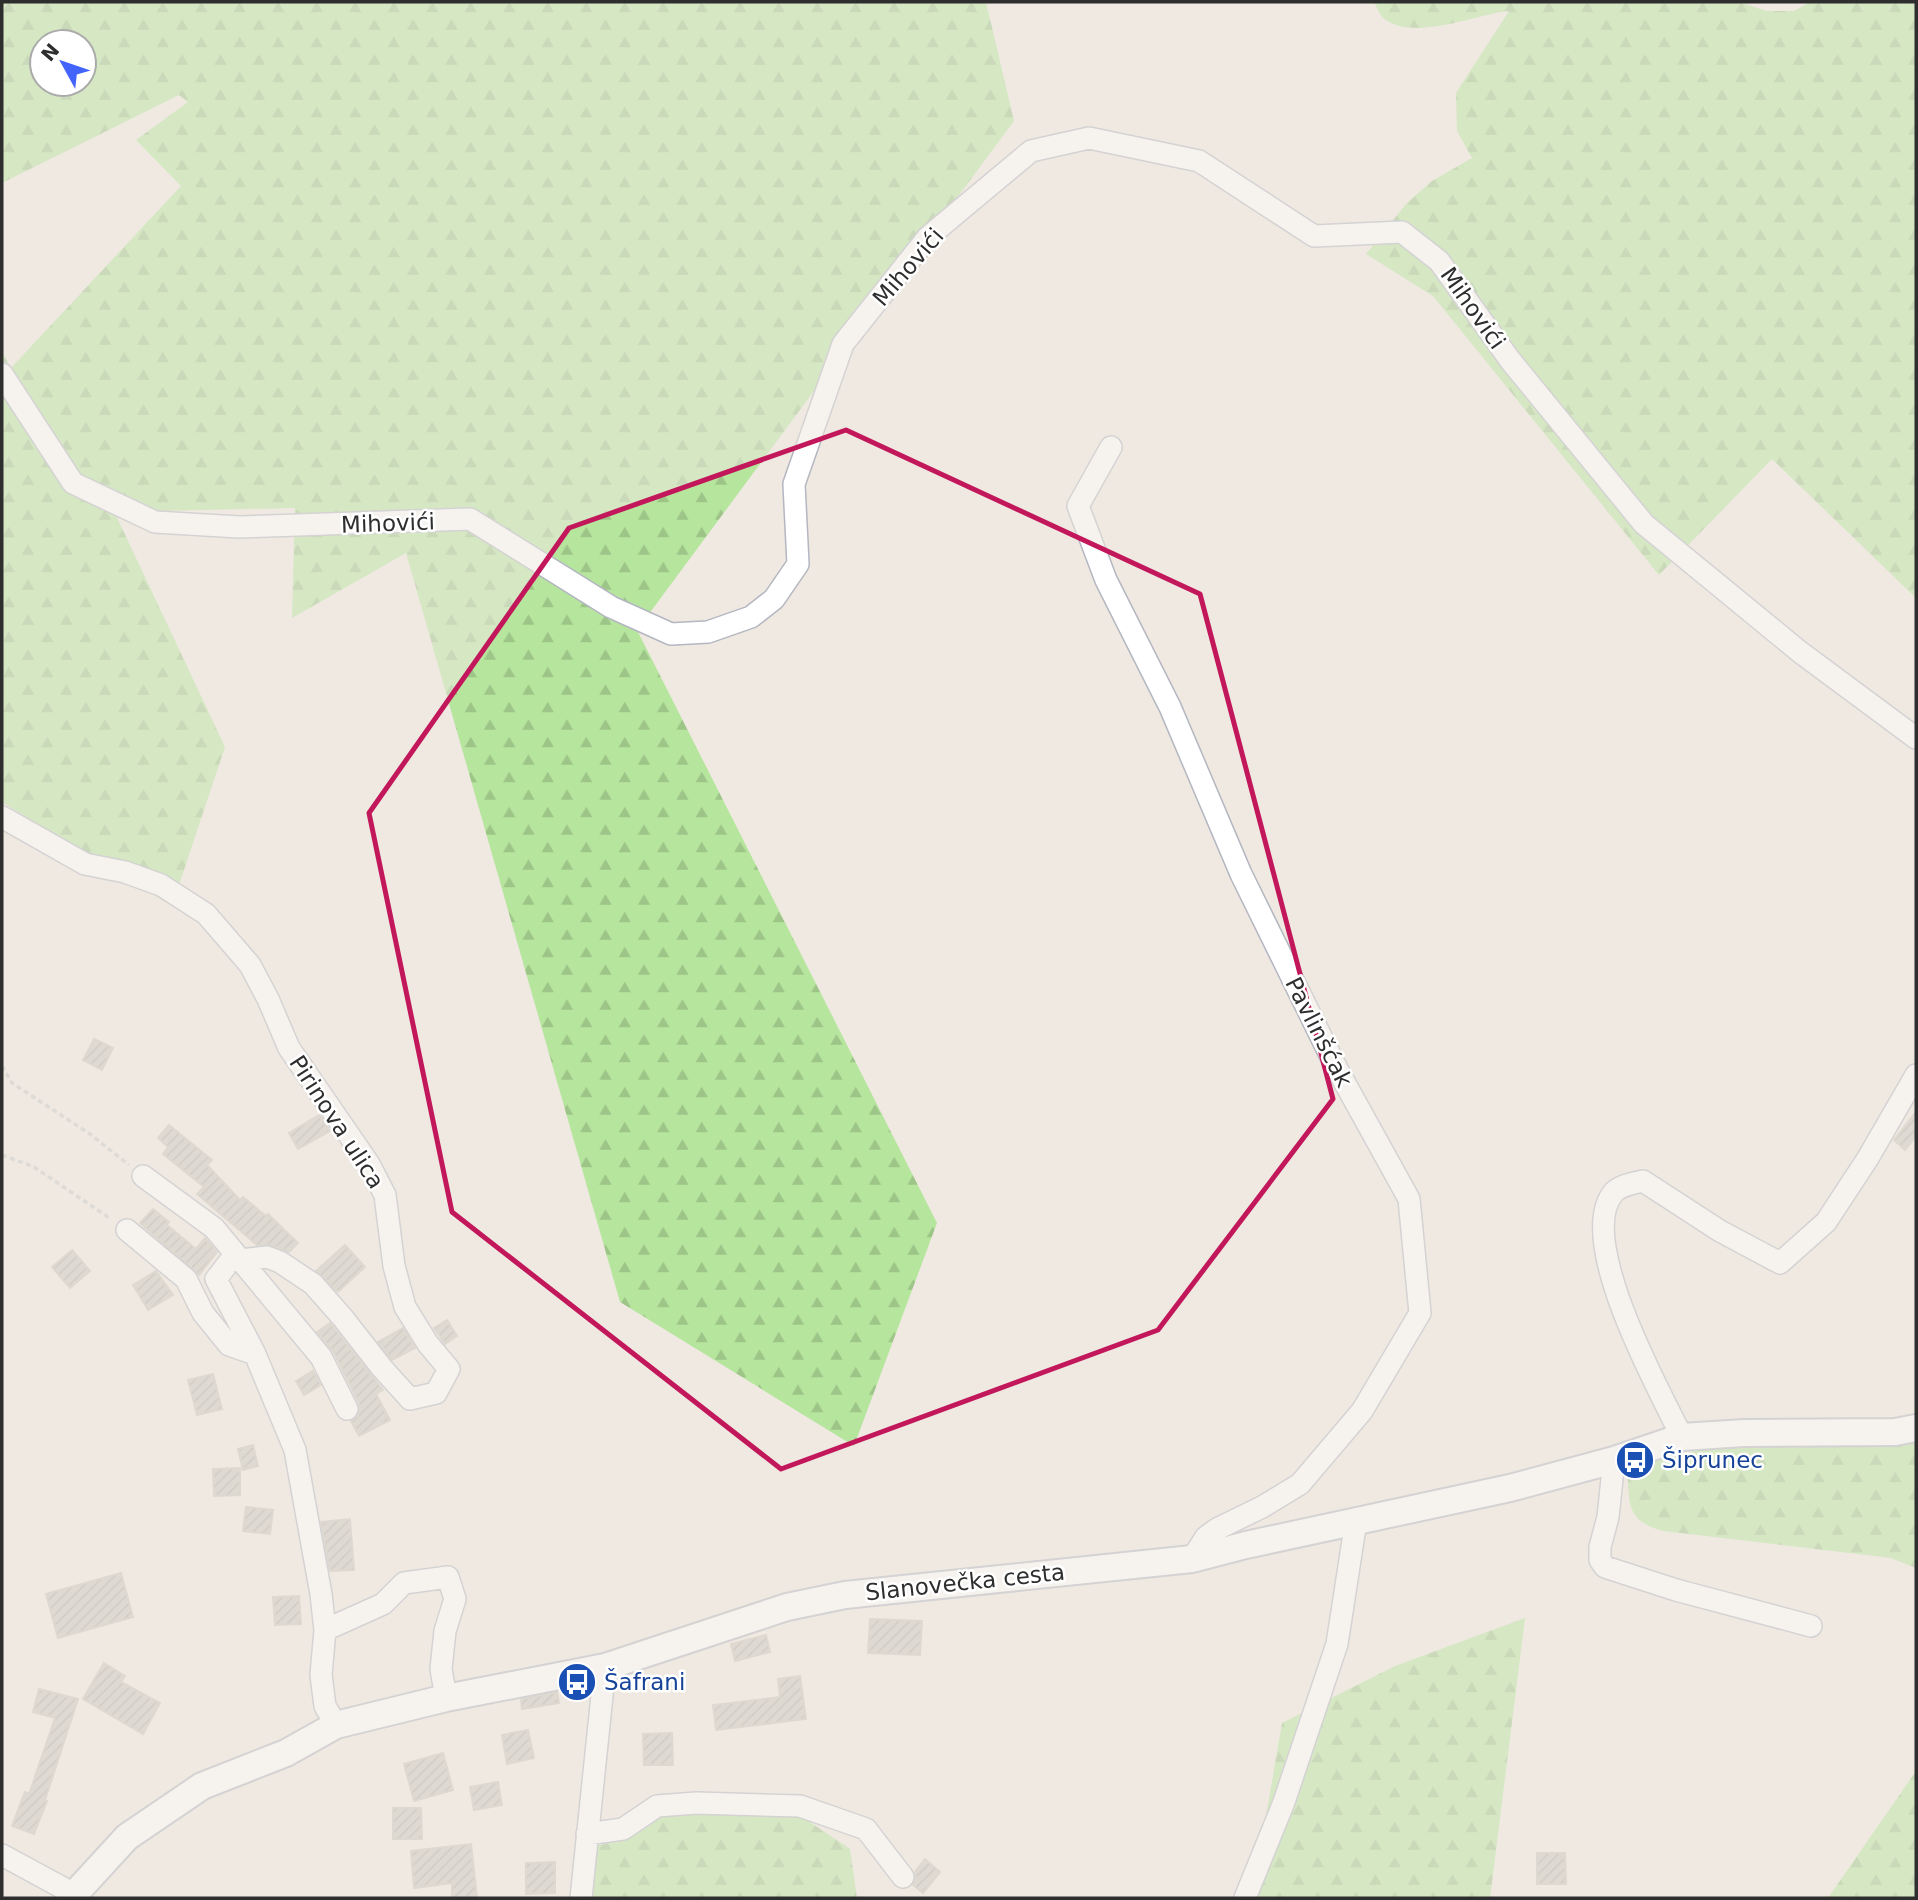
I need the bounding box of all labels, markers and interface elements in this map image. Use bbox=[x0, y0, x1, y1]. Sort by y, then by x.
north arrow bbox=[28, 28, 98, 98]
text: N bbox=[36, 39, 64, 65]
street label: Mihovići bbox=[867, 223, 949, 311]
street label: Mihovići bbox=[1435, 262, 1511, 354]
street label: Mihovići bbox=[341, 508, 435, 538]
street label: Pavlinšćak bbox=[1280, 973, 1358, 1092]
street label: Pirinova ulica bbox=[284, 1051, 390, 1193]
bus stop icon: Šiprunec bbox=[1614, 1439, 1656, 1481]
place label: Šiprunec bbox=[1662, 1446, 1763, 1473]
street label: Slanovečka cesta bbox=[864, 1559, 1066, 1605]
bus stop icon: Šafrani bbox=[556, 1661, 598, 1703]
place label: Šafrani bbox=[604, 1668, 685, 1695]

